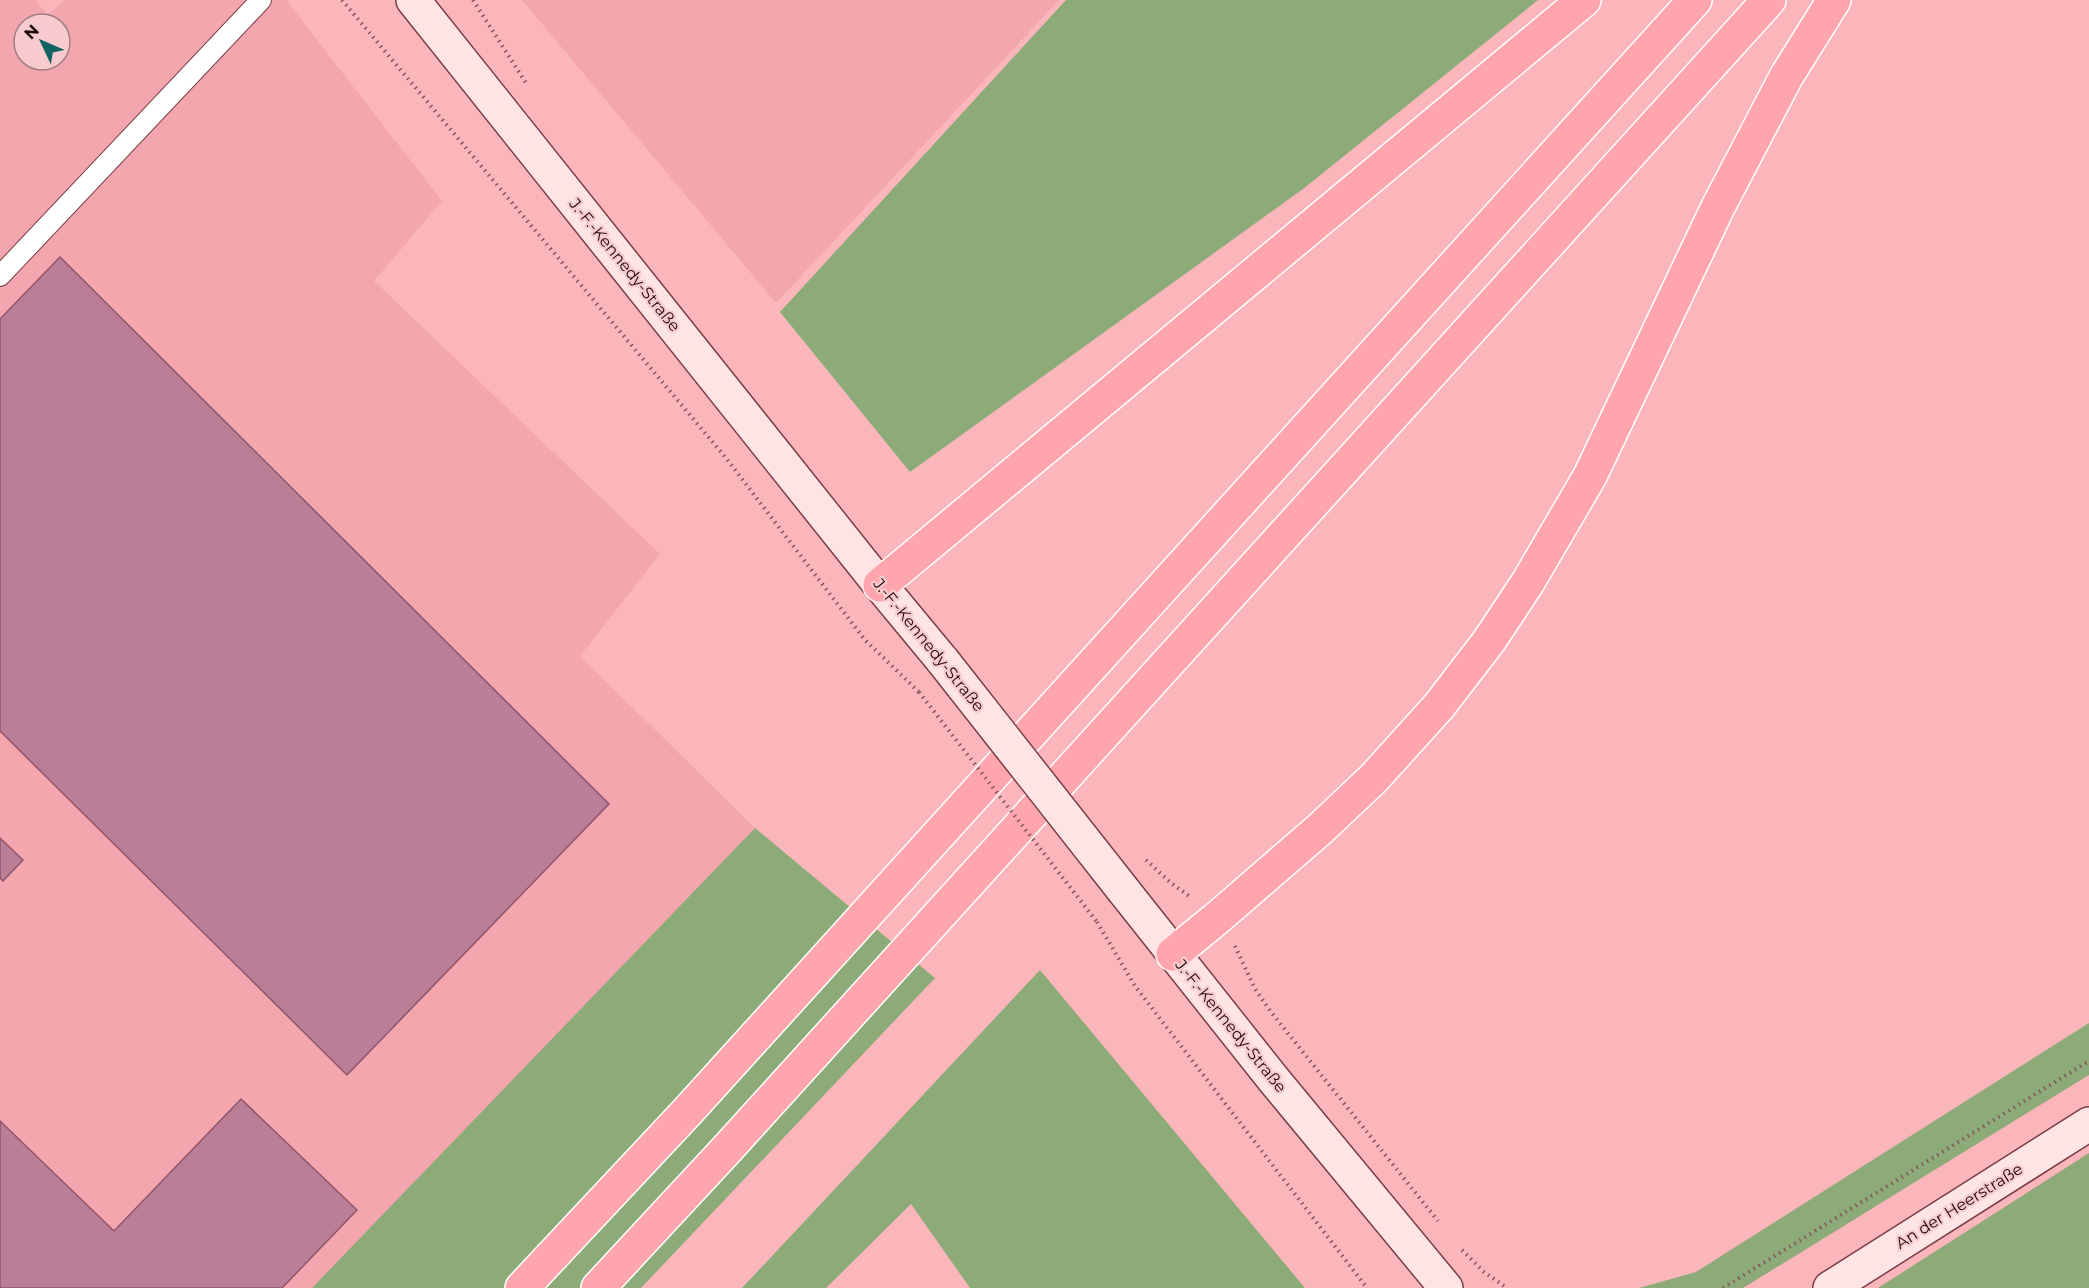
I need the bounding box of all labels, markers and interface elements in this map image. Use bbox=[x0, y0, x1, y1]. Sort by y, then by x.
north arrow bbox=[12, 12, 72, 72]
text: N bbox=[20, 21, 43, 43]
street label: J.-F.-Kennedy-Straße bbox=[565, 194, 684, 335]
street label: J.-F.-Kennedy-Straße bbox=[869, 574, 988, 715]
street label: J.-F.-Kennedy-Straße bbox=[1171, 955, 1290, 1096]
street label: An der Heerstraße bbox=[1892, 1159, 2026, 1253]

